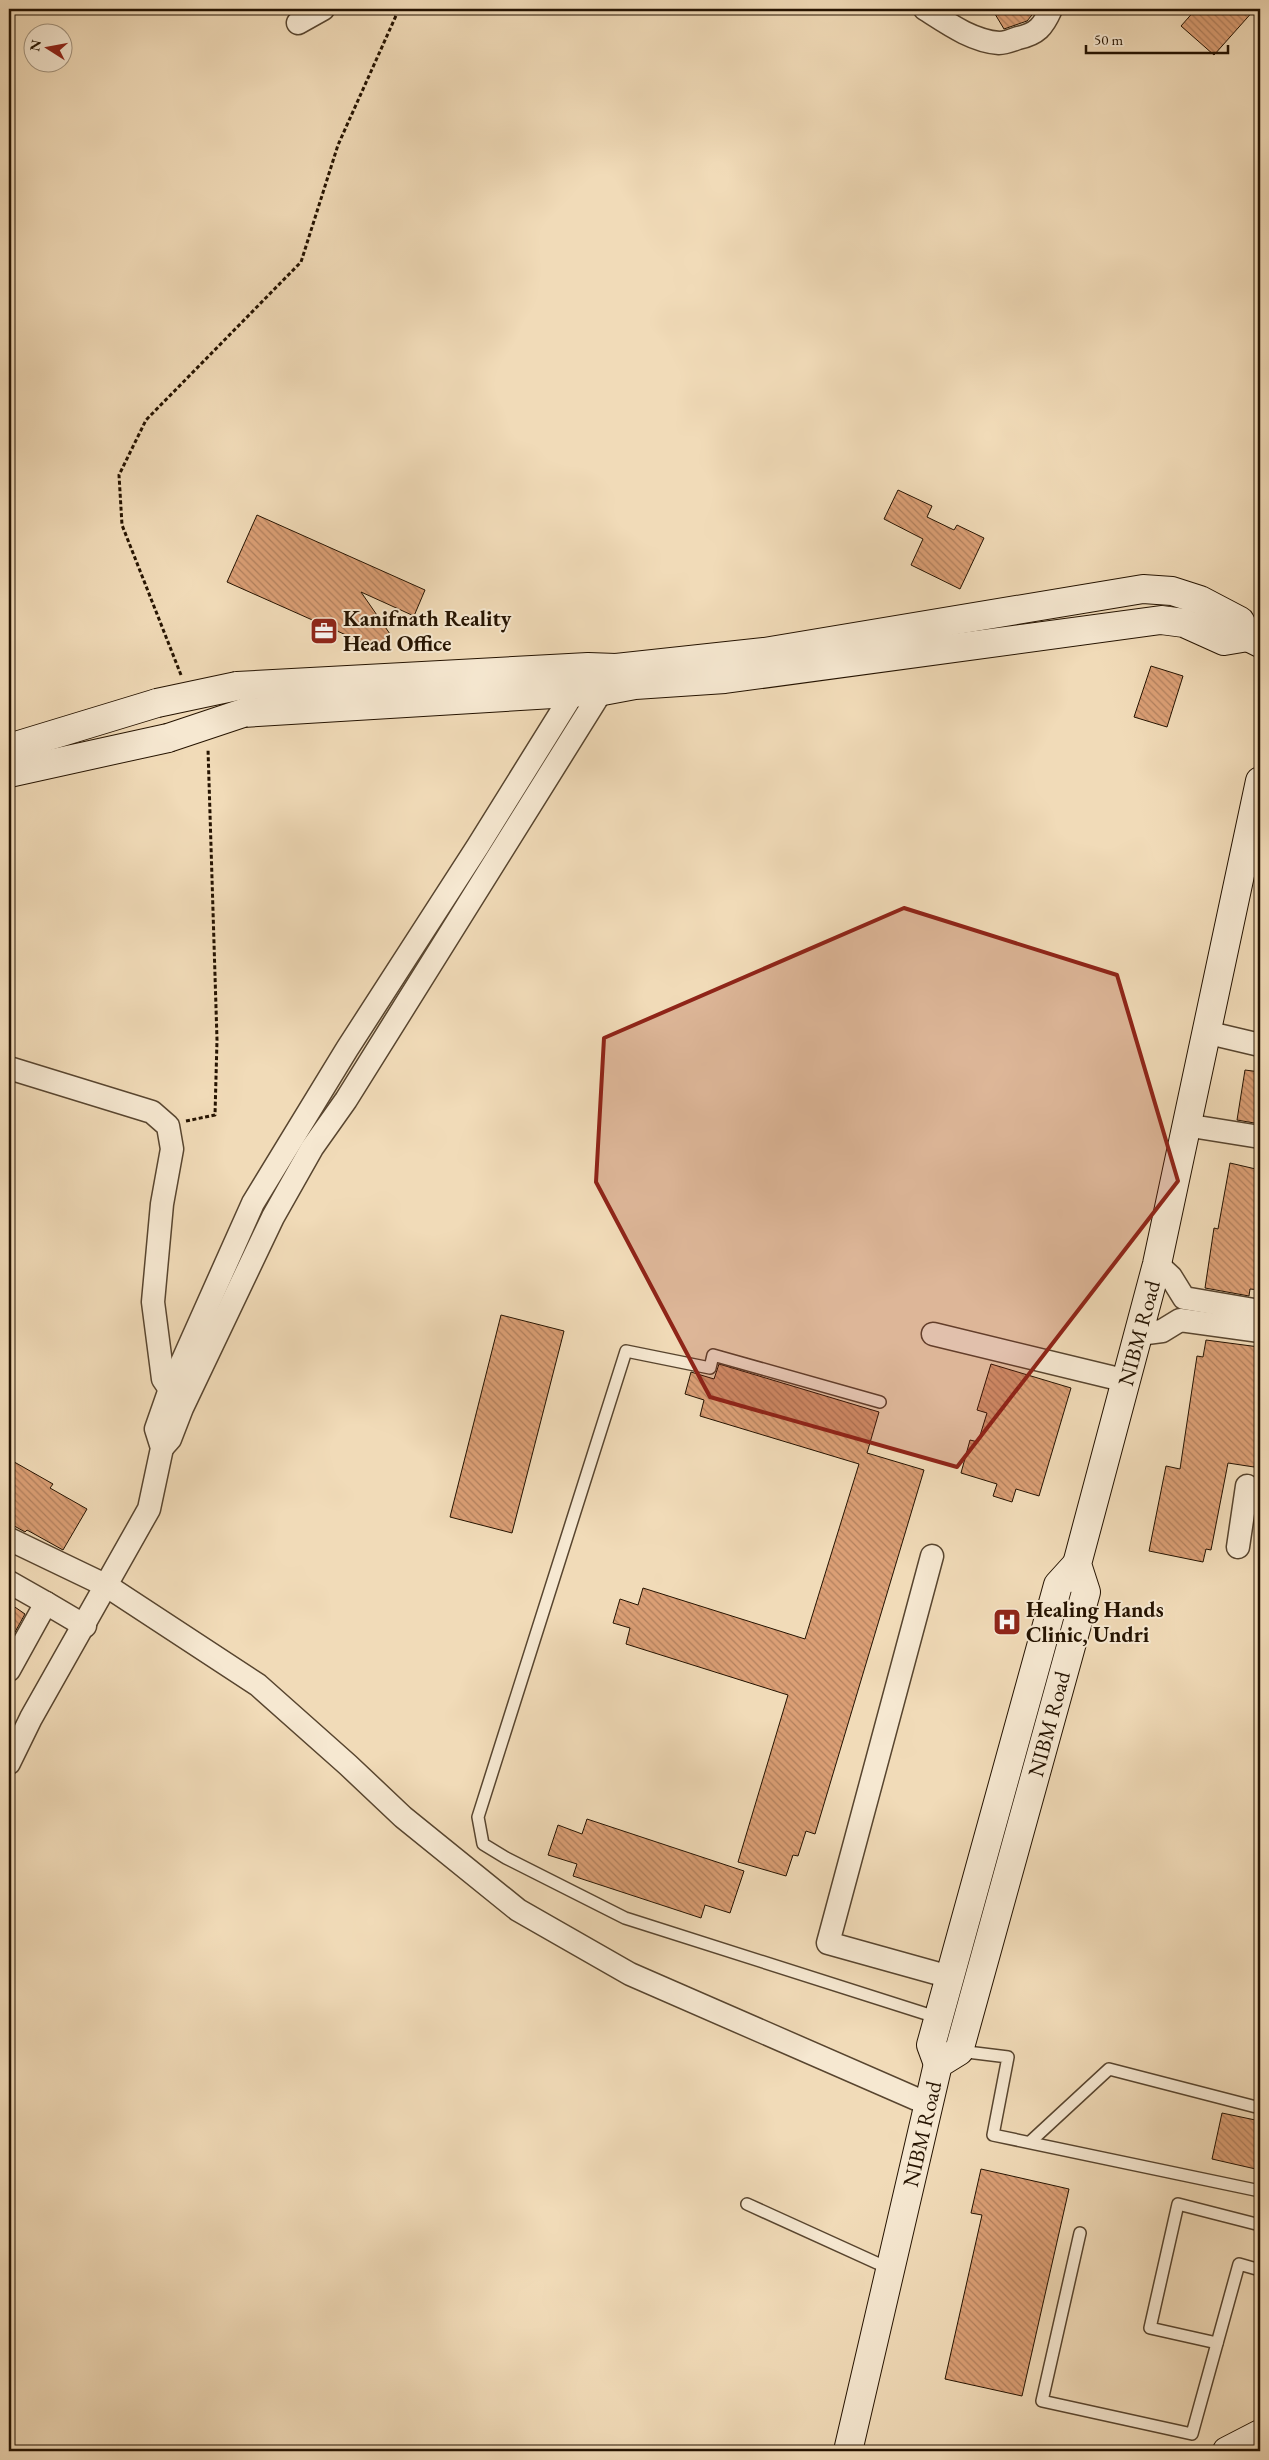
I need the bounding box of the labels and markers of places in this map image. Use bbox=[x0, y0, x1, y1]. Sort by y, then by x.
place label: Kanifnath Reality Head Office bbox=[343, 604, 512, 658]
office icon: Kanifnath Reality Head Office bbox=[309, 616, 339, 646]
place label: Healing Hands Clinic, Undri bbox=[1026, 1595, 1164, 1649]
hospital icon: Healing Hands Clinic, Undri bbox=[992, 1607, 1022, 1637]

